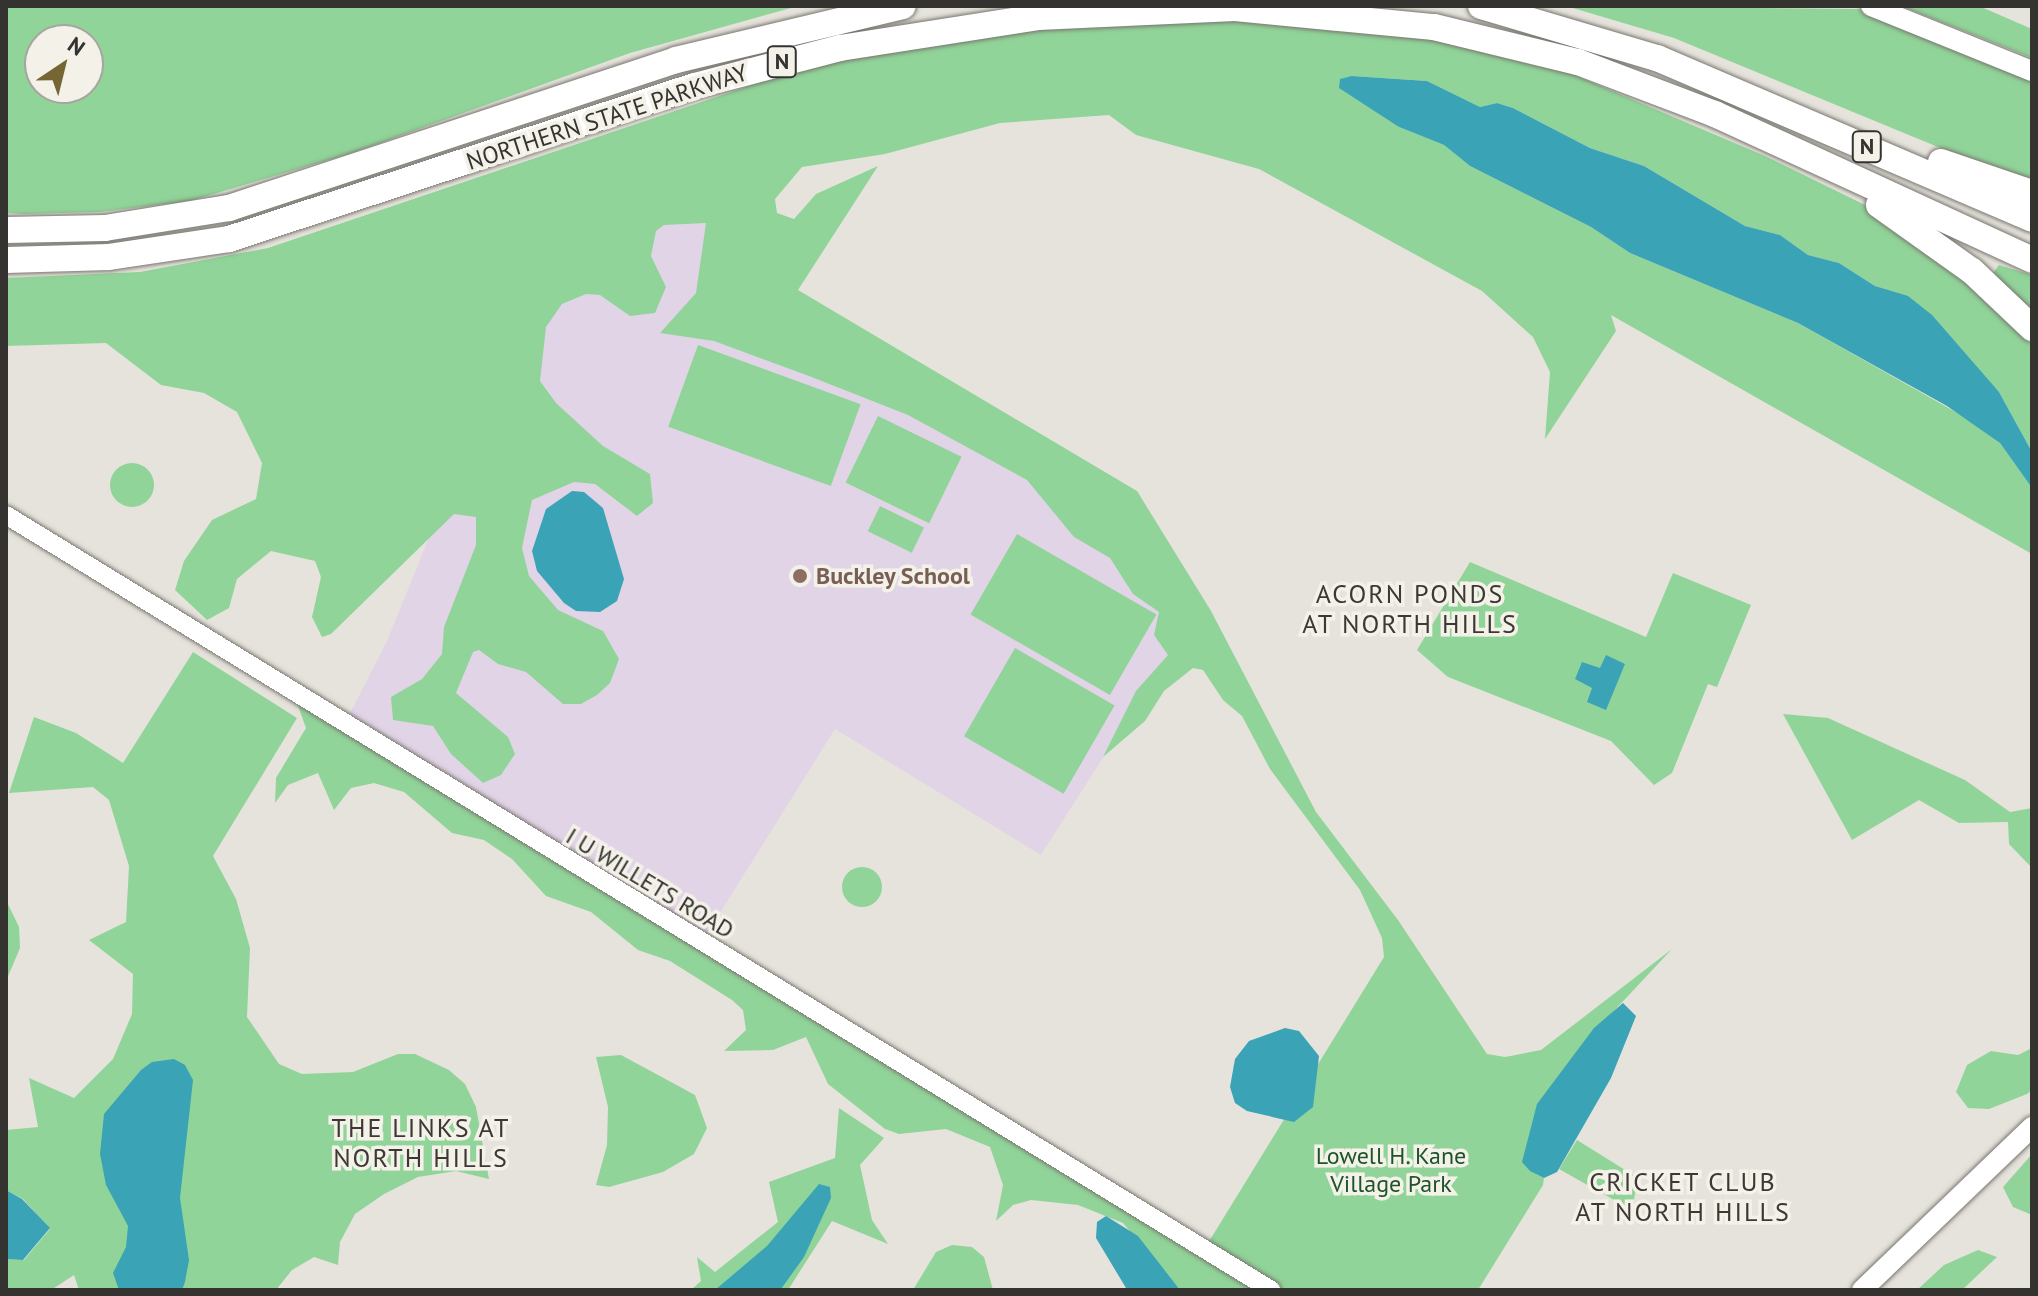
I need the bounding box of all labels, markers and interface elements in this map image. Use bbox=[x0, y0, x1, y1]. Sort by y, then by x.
north arrow bbox=[24, 24, 104, 104]
text: N bbox=[63, 30, 91, 62]
road number: N bbox=[766, 44, 798, 80]
street label: NORTHERN STATE PARKWAY bbox=[463, 58, 751, 176]
road number: N bbox=[1851, 129, 1883, 165]
place label: Buckley School bbox=[816, 562, 971, 590]
marker: Buckley School bbox=[791, 567, 809, 585]
district label: ACORN PONDS AT NORTH HILLS bbox=[1302, 578, 1518, 640]
street label: I U WILLETS ROAD bbox=[561, 821, 739, 945]
district label: THE LINKS AT NORTH HILLS bbox=[331, 1112, 511, 1174]
park label: Lowell H. Kane Village Park bbox=[1315, 1142, 1467, 1198]
district label: CRICKET CLUB AT NORTH HILLS bbox=[1575, 1166, 1791, 1228]

